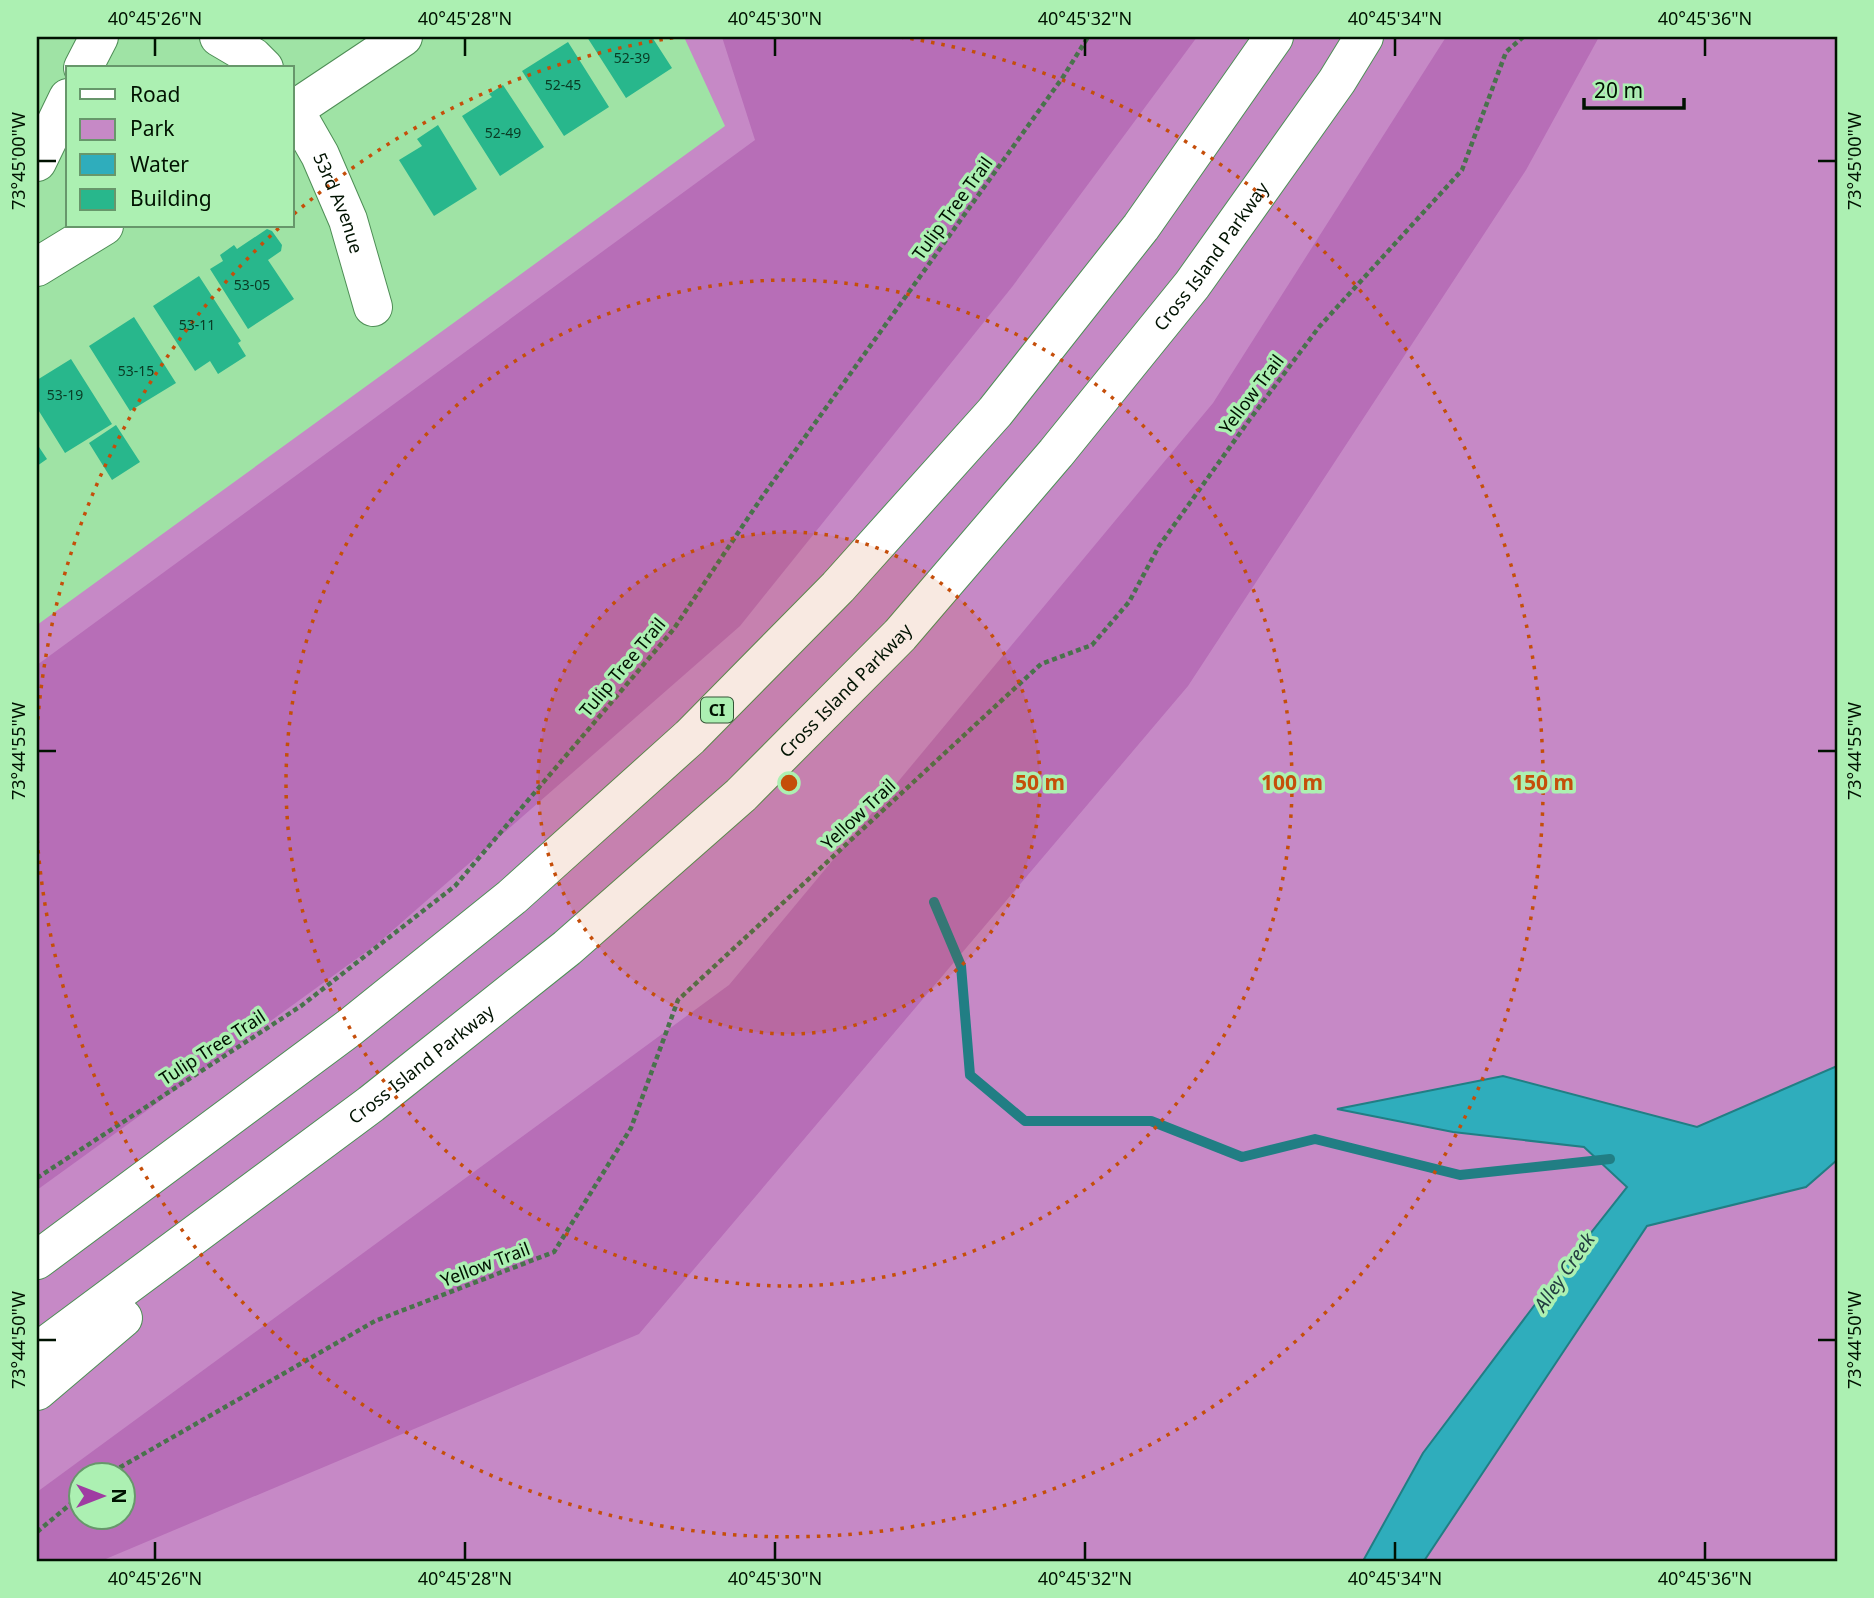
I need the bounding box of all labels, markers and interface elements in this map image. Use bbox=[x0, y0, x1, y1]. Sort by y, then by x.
text: 40°45'26"N bbox=[108, 6, 202, 30]
text: 40°45'28"N bbox=[418, 6, 512, 30]
text: 40°45'30"N bbox=[728, 6, 822, 30]
text: 40°45'32"N bbox=[1038, 6, 1132, 30]
text: 40°45'34"N bbox=[1348, 6, 1442, 30]
text: 40°45'36"N bbox=[1658, 6, 1752, 30]
house number: 52-39 bbox=[614, 48, 650, 67]
legend bbox=[66, 66, 294, 228]
scale bar bbox=[1584, 66, 1683, 110]
house number: 52-45 bbox=[545, 75, 581, 94]
text: 20 m bbox=[1594, 76, 1643, 104]
text: Road bbox=[130, 80, 180, 108]
text: 73°45'00"W bbox=[6, 112, 30, 210]
text: 73°45'00"W bbox=[1842, 112, 1866, 210]
text: Park bbox=[130, 114, 175, 142]
house number: 52-49 bbox=[485, 123, 521, 142]
street label: 53rd Avenue bbox=[308, 149, 369, 256]
text: Water bbox=[130, 150, 189, 178]
street label: Tulip Tree Trail bbox=[906, 152, 998, 264]
street label: Cross Island Parkway bbox=[1148, 176, 1274, 335]
text: Building bbox=[130, 184, 212, 212]
house number: 53-05 bbox=[234, 275, 270, 294]
house number: 53-11 bbox=[179, 315, 215, 334]
street label: Yellow Trail bbox=[1213, 349, 1289, 439]
house number: 53-15 bbox=[118, 361, 154, 380]
house number: 53-19 bbox=[47, 385, 83, 404]
street label: Tulip Tree Trail bbox=[574, 613, 670, 721]
street label: Cross Island Parkway bbox=[774, 618, 917, 762]
road number: CI bbox=[701, 698, 733, 722]
text: 73°44'55"W bbox=[6, 702, 30, 800]
text: 73°44'55"W bbox=[1842, 702, 1866, 800]
text: 50 m bbox=[1015, 768, 1065, 796]
text: 100 m bbox=[1261, 768, 1323, 796]
text: 150 m bbox=[1512, 768, 1574, 796]
centre of rings bbox=[777, 771, 801, 795]
street label: Yellow Trail bbox=[816, 773, 900, 855]
street label: Cross Island Parkway bbox=[343, 998, 499, 1129]
street label: Tulip Tree Trail bbox=[154, 1004, 270, 1090]
water label: Alley Creek bbox=[1526, 1227, 1601, 1318]
street label: Yellow Trail bbox=[437, 1236, 533, 1292]
text: 73°44'50"W bbox=[6, 1291, 30, 1389]
text: 73°44'50"W bbox=[1842, 1291, 1866, 1389]
north arrow bbox=[66, 1462, 136, 1532]
text: N bbox=[106, 1488, 132, 1504]
text: 40°45'26"N bbox=[108, 1566, 202, 1590]
text: 40°45'28"N bbox=[418, 1566, 512, 1590]
text: 40°45'30"N bbox=[728, 1566, 822, 1590]
text: 40°45'32"N bbox=[1038, 1566, 1132, 1590]
text: 40°45'34"N bbox=[1348, 1566, 1442, 1590]
text: 40°45'36"N bbox=[1658, 1566, 1752, 1590]

